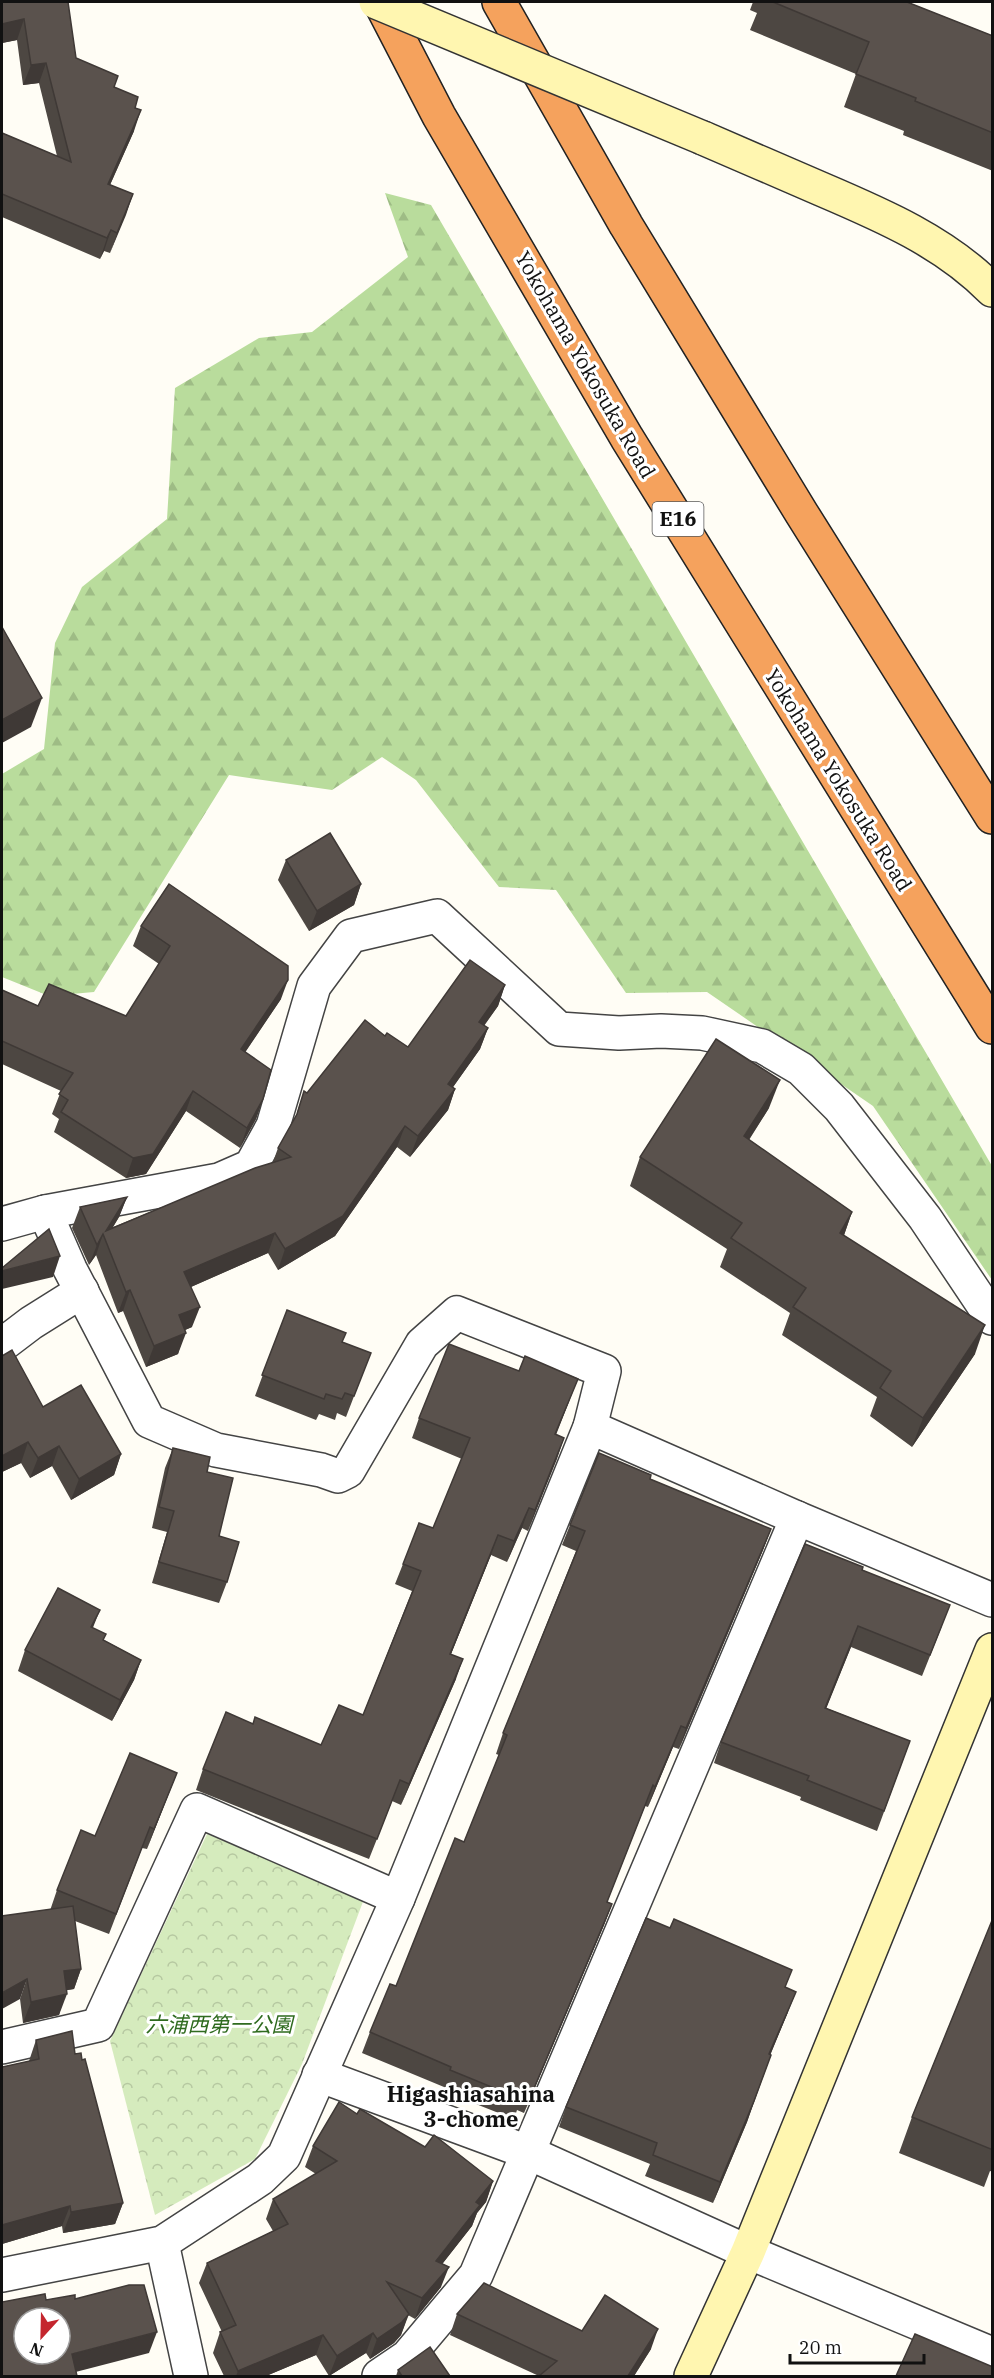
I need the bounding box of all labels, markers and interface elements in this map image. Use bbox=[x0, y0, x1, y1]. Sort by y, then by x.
street label: Yokohama Yokosuka Road bbox=[509, 246, 663, 483]
road number: E16 bbox=[652, 502, 704, 536]
street label: Yokohama Yokosuka Road bbox=[759, 663, 919, 896]
park label: 六浦西第一公園 bbox=[146, 2010, 295, 2038]
district label: Higashiasahina 3-chome bbox=[387, 2079, 555, 2133]
north arrow bbox=[12, 2306, 72, 2366]
scale bar bbox=[790, 2327, 924, 2365]
text: 20 m bbox=[799, 2336, 842, 2359]
text: N bbox=[27, 2338, 46, 2362]

